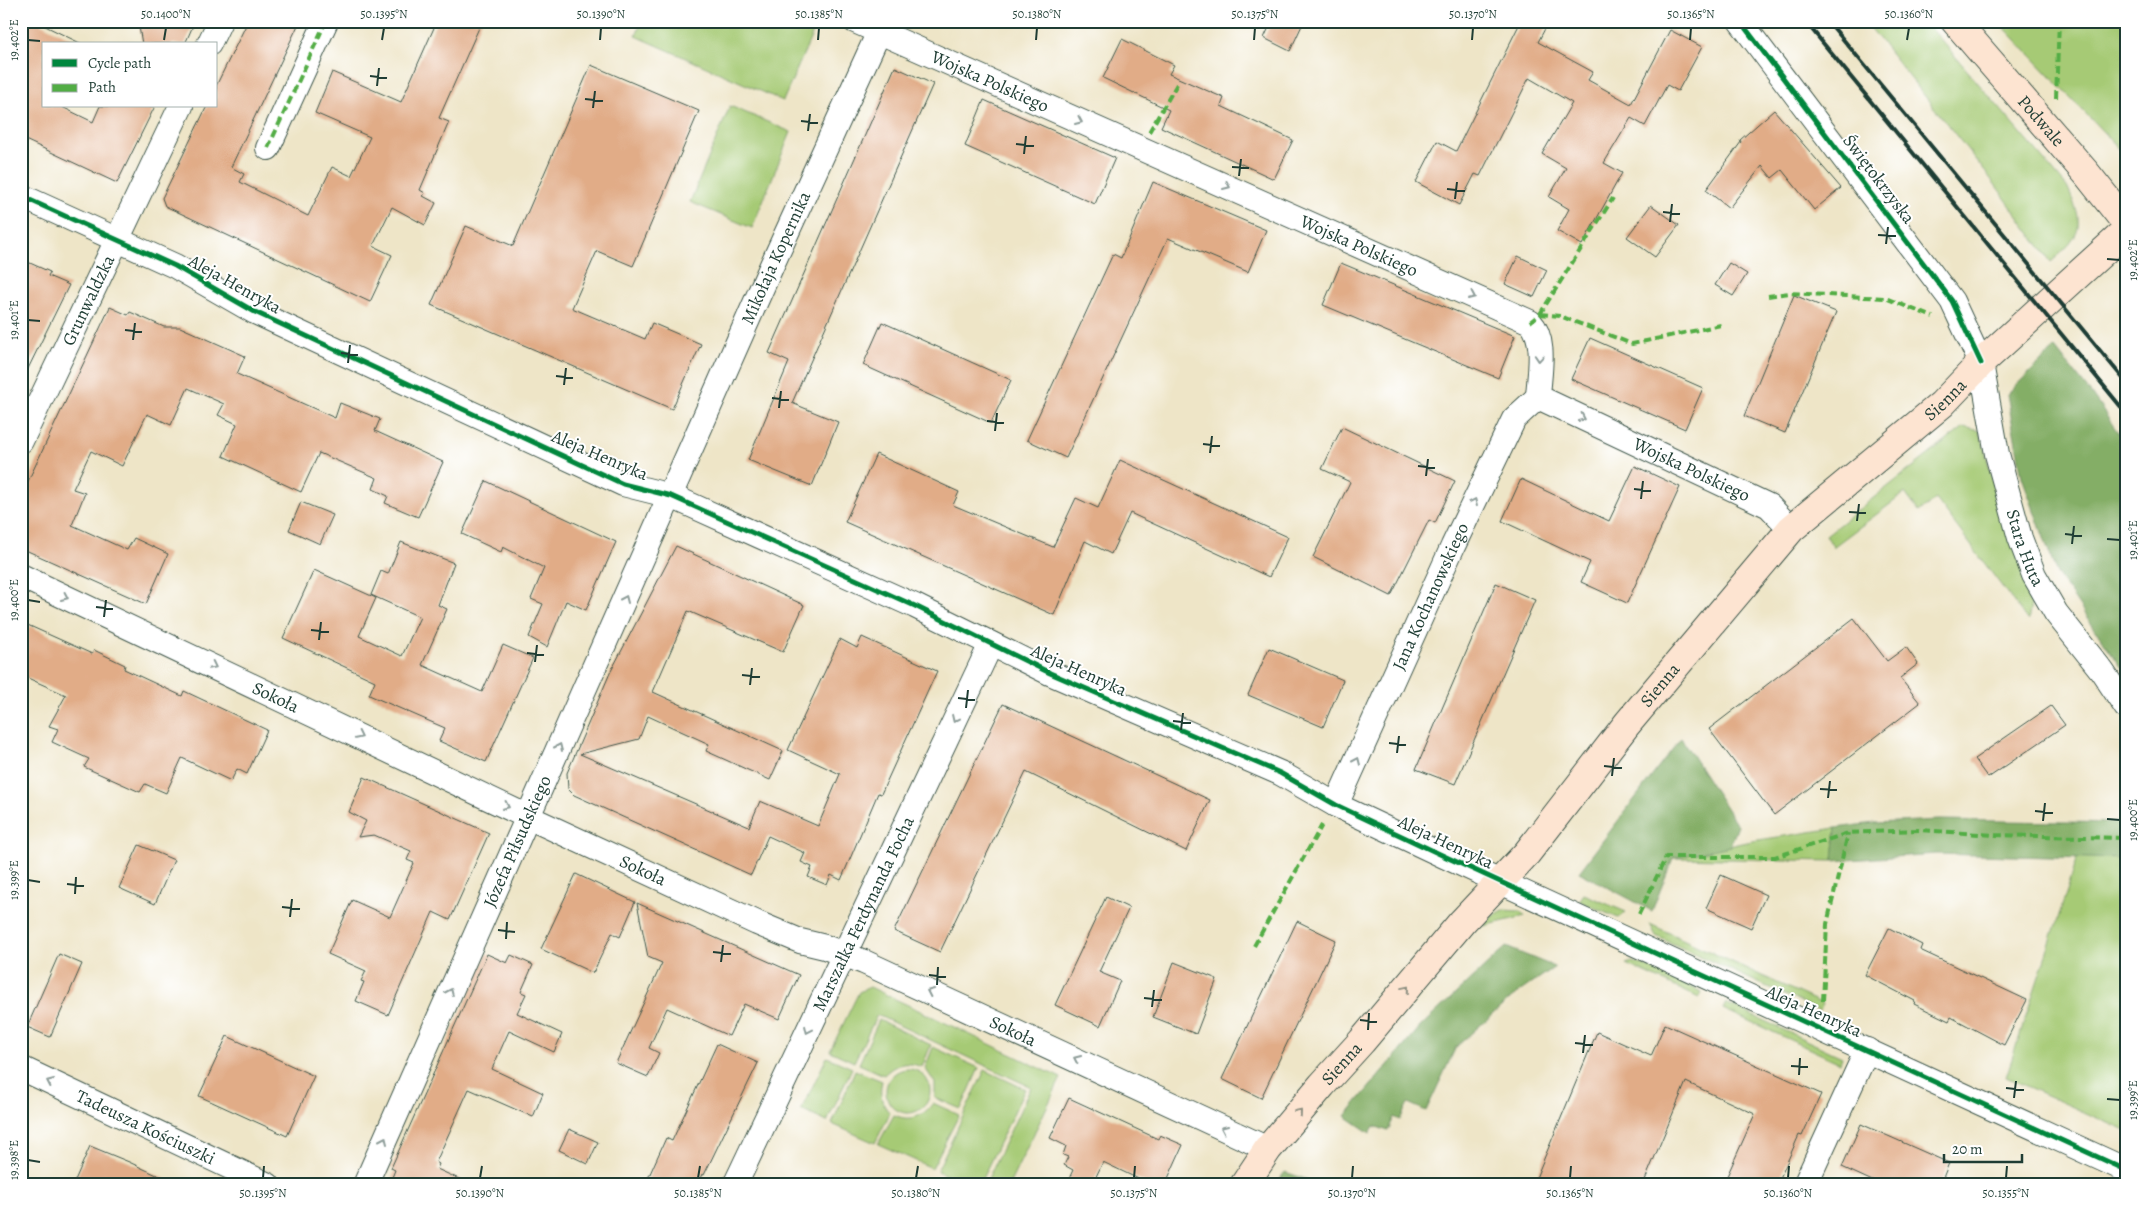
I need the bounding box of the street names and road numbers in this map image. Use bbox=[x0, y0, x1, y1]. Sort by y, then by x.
street label: Wojska Polskiego bbox=[927, 44, 1053, 118]
street label: Podwale bbox=[2012, 90, 2070, 152]
street label: Świętokrzyska bbox=[1837, 129, 1921, 229]
street label: Mikołaja Kopernika bbox=[735, 187, 816, 328]
street label: Wojska Polskiego bbox=[1296, 209, 1422, 283]
street label: Aleja Henryka bbox=[184, 248, 286, 320]
street label: Grunwaldzka bbox=[56, 250, 120, 350]
street label: Sienna bbox=[1919, 373, 1972, 426]
street label: Aleja Henryka bbox=[547, 424, 652, 486]
street label: Wojska Polskiego bbox=[1629, 431, 1754, 507]
street label: Stara Huta bbox=[2001, 507, 2050, 591]
street label: Jana Kochanowskiego bbox=[1387, 519, 1474, 674]
street label: Aleja Henryka bbox=[1026, 638, 1131, 702]
street label: Sienna bbox=[1634, 657, 1686, 712]
street label: Sokoła bbox=[248, 676, 304, 719]
street label: Józefa Piłsudskiego bbox=[477, 771, 557, 911]
street label: Aleja Henryka bbox=[1394, 809, 1498, 875]
street label: Marszałka Ferdynanda Focha bbox=[807, 812, 920, 1015]
street label: Sokoła bbox=[616, 849, 671, 892]
street label: Aleja Henryka bbox=[1761, 979, 1866, 1043]
street label: Sokoła bbox=[986, 1010, 1041, 1052]
street label: Sienna bbox=[1316, 1036, 1368, 1090]
street label: Tadeusza Kościuszki bbox=[72, 1084, 219, 1170]

